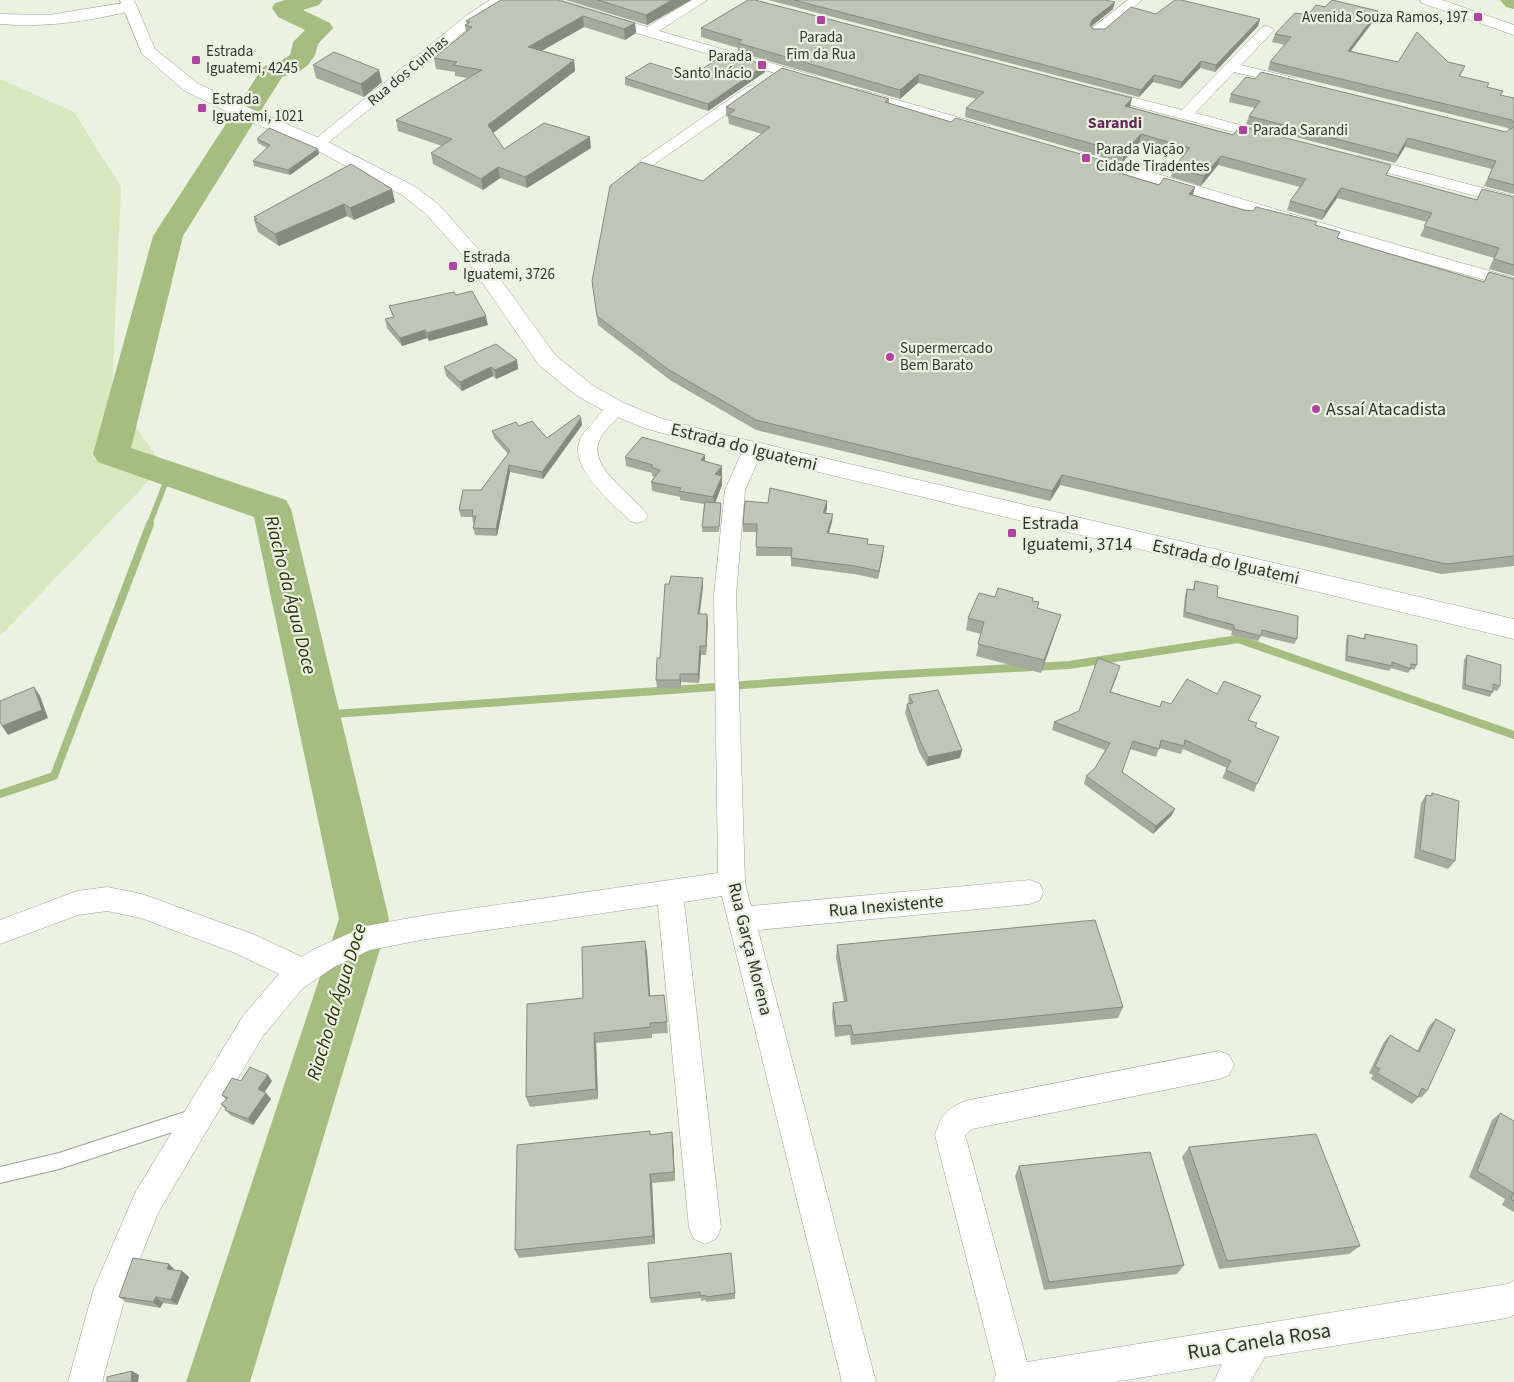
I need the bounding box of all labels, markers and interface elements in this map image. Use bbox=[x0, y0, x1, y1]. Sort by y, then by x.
place label: Avenida Souza Ramos, 197 bbox=[1302, 7, 1468, 28]
marker: Avenida Souza Ramos, 197 bbox=[1472, 11, 1484, 23]
marker: Parada Fim da Rua bbox=[815, 14, 827, 26]
place label: Parada Fim da Rua bbox=[786, 27, 856, 65]
street label: Rua dos Cunhas bbox=[363, 31, 453, 111]
place label: Estrada Iguatemi, 4245 bbox=[206, 41, 298, 79]
place label: Parada Santo Inácio bbox=[674, 46, 752, 84]
marker: Estrada Iguatemi, 4245 bbox=[190, 54, 202, 66]
marker: Parada Santo Inácio bbox=[756, 59, 768, 71]
place label: Estrada Iguatemi, 1021 bbox=[212, 89, 304, 127]
marker: Estrada Iguatemi, 1021 bbox=[196, 102, 208, 114]
district label: Sarandi bbox=[1088, 112, 1142, 134]
place label: Parada Sarandi bbox=[1253, 120, 1348, 141]
marker: Parada Sarandi bbox=[1237, 124, 1249, 136]
place label: Parada Viação Cidade Tiradentes bbox=[1096, 139, 1210, 177]
marker: Parada Viação Cidade Tiradentes bbox=[1080, 152, 1092, 164]
place label: Estrada Iguatemi, 3726 bbox=[463, 247, 555, 285]
marker: Estrada Iguatemi, 3726 bbox=[447, 260, 459, 272]
place label: Supermercado Bem Barato bbox=[900, 338, 993, 376]
marker: Supermercado Bem Barato bbox=[884, 351, 896, 363]
place label: Assaí Atacadista bbox=[1326, 397, 1446, 422]
marker: Assaí Atacadista bbox=[1310, 403, 1322, 415]
street label: Estrada do Iguatemi bbox=[668, 417, 820, 477]
place label: Estrada Iguatemi, 3714 bbox=[1022, 511, 1132, 557]
water label: Riacho da Água Doce bbox=[257, 513, 323, 677]
marker: Estrada Iguatemi, 3714 bbox=[1006, 527, 1018, 539]
street label: Estrada do Iguatemi bbox=[1150, 533, 1302, 591]
street label: Rua Garça Morena bbox=[721, 880, 779, 1018]
street label: Rua Inexistente bbox=[828, 889, 944, 923]
water label: Riacho da Água Doce bbox=[300, 920, 374, 1084]
street label: Rua Canela Rosa bbox=[1185, 1315, 1333, 1367]

